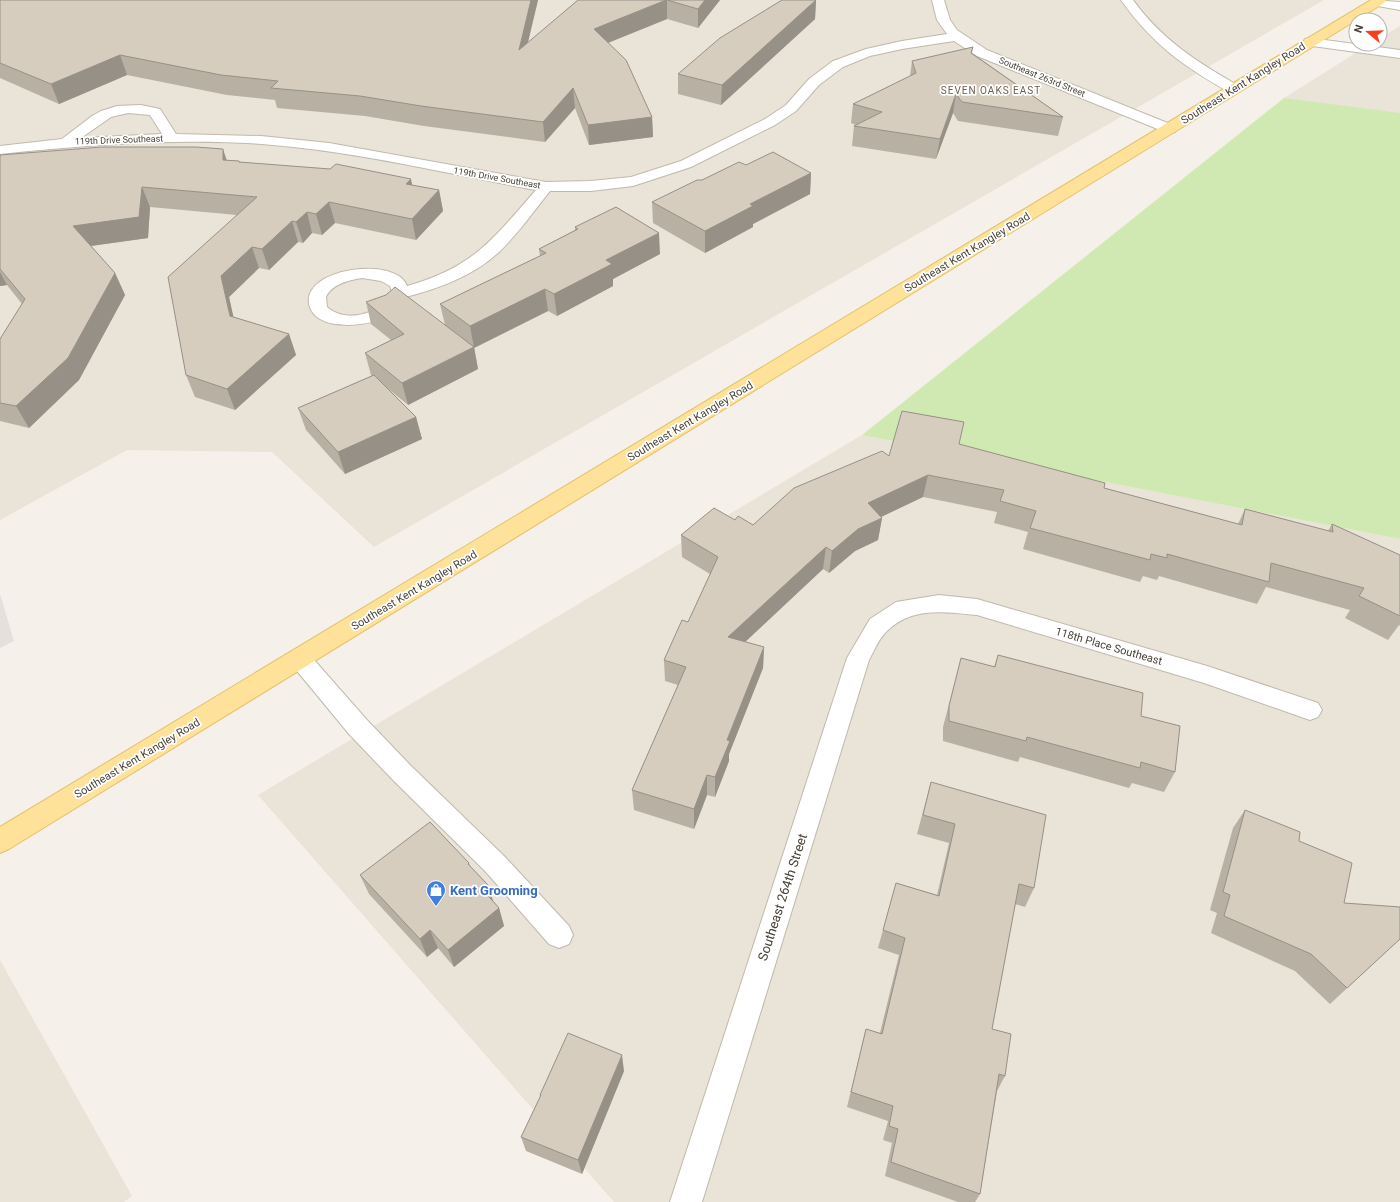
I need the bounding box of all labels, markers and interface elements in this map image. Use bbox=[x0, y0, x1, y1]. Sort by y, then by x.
north arrow bbox=[1348, 12, 1388, 52]
text: N bbox=[1352, 23, 1367, 35]
street label: Southeast Kent Kangley Road bbox=[1179, 40, 1308, 127]
street label: Southeast 263rd Street bbox=[997, 55, 1087, 99]
district label: SEVEN OAKS EAST bbox=[941, 85, 1041, 96]
street label: 119th Drive Southeast bbox=[75, 133, 163, 147]
street label: 119th Drive Southeast bbox=[453, 165, 541, 191]
street label: Southeast Kent Kangley Road bbox=[902, 210, 1032, 295]
street label: Southeast Kent Kangley Road bbox=[625, 379, 755, 464]
street label: Southeast Kent Kangley Road bbox=[349, 548, 479, 633]
street label: 118th Place Southeast bbox=[1054, 625, 1164, 668]
street label: Southeast Kent Kangley Road bbox=[72, 716, 202, 801]
street label: Southeast 264th Street bbox=[755, 832, 810, 963]
shop icon: Kent Grooming bbox=[425, 879, 447, 907]
place label: Kent Grooming bbox=[450, 883, 538, 898]

